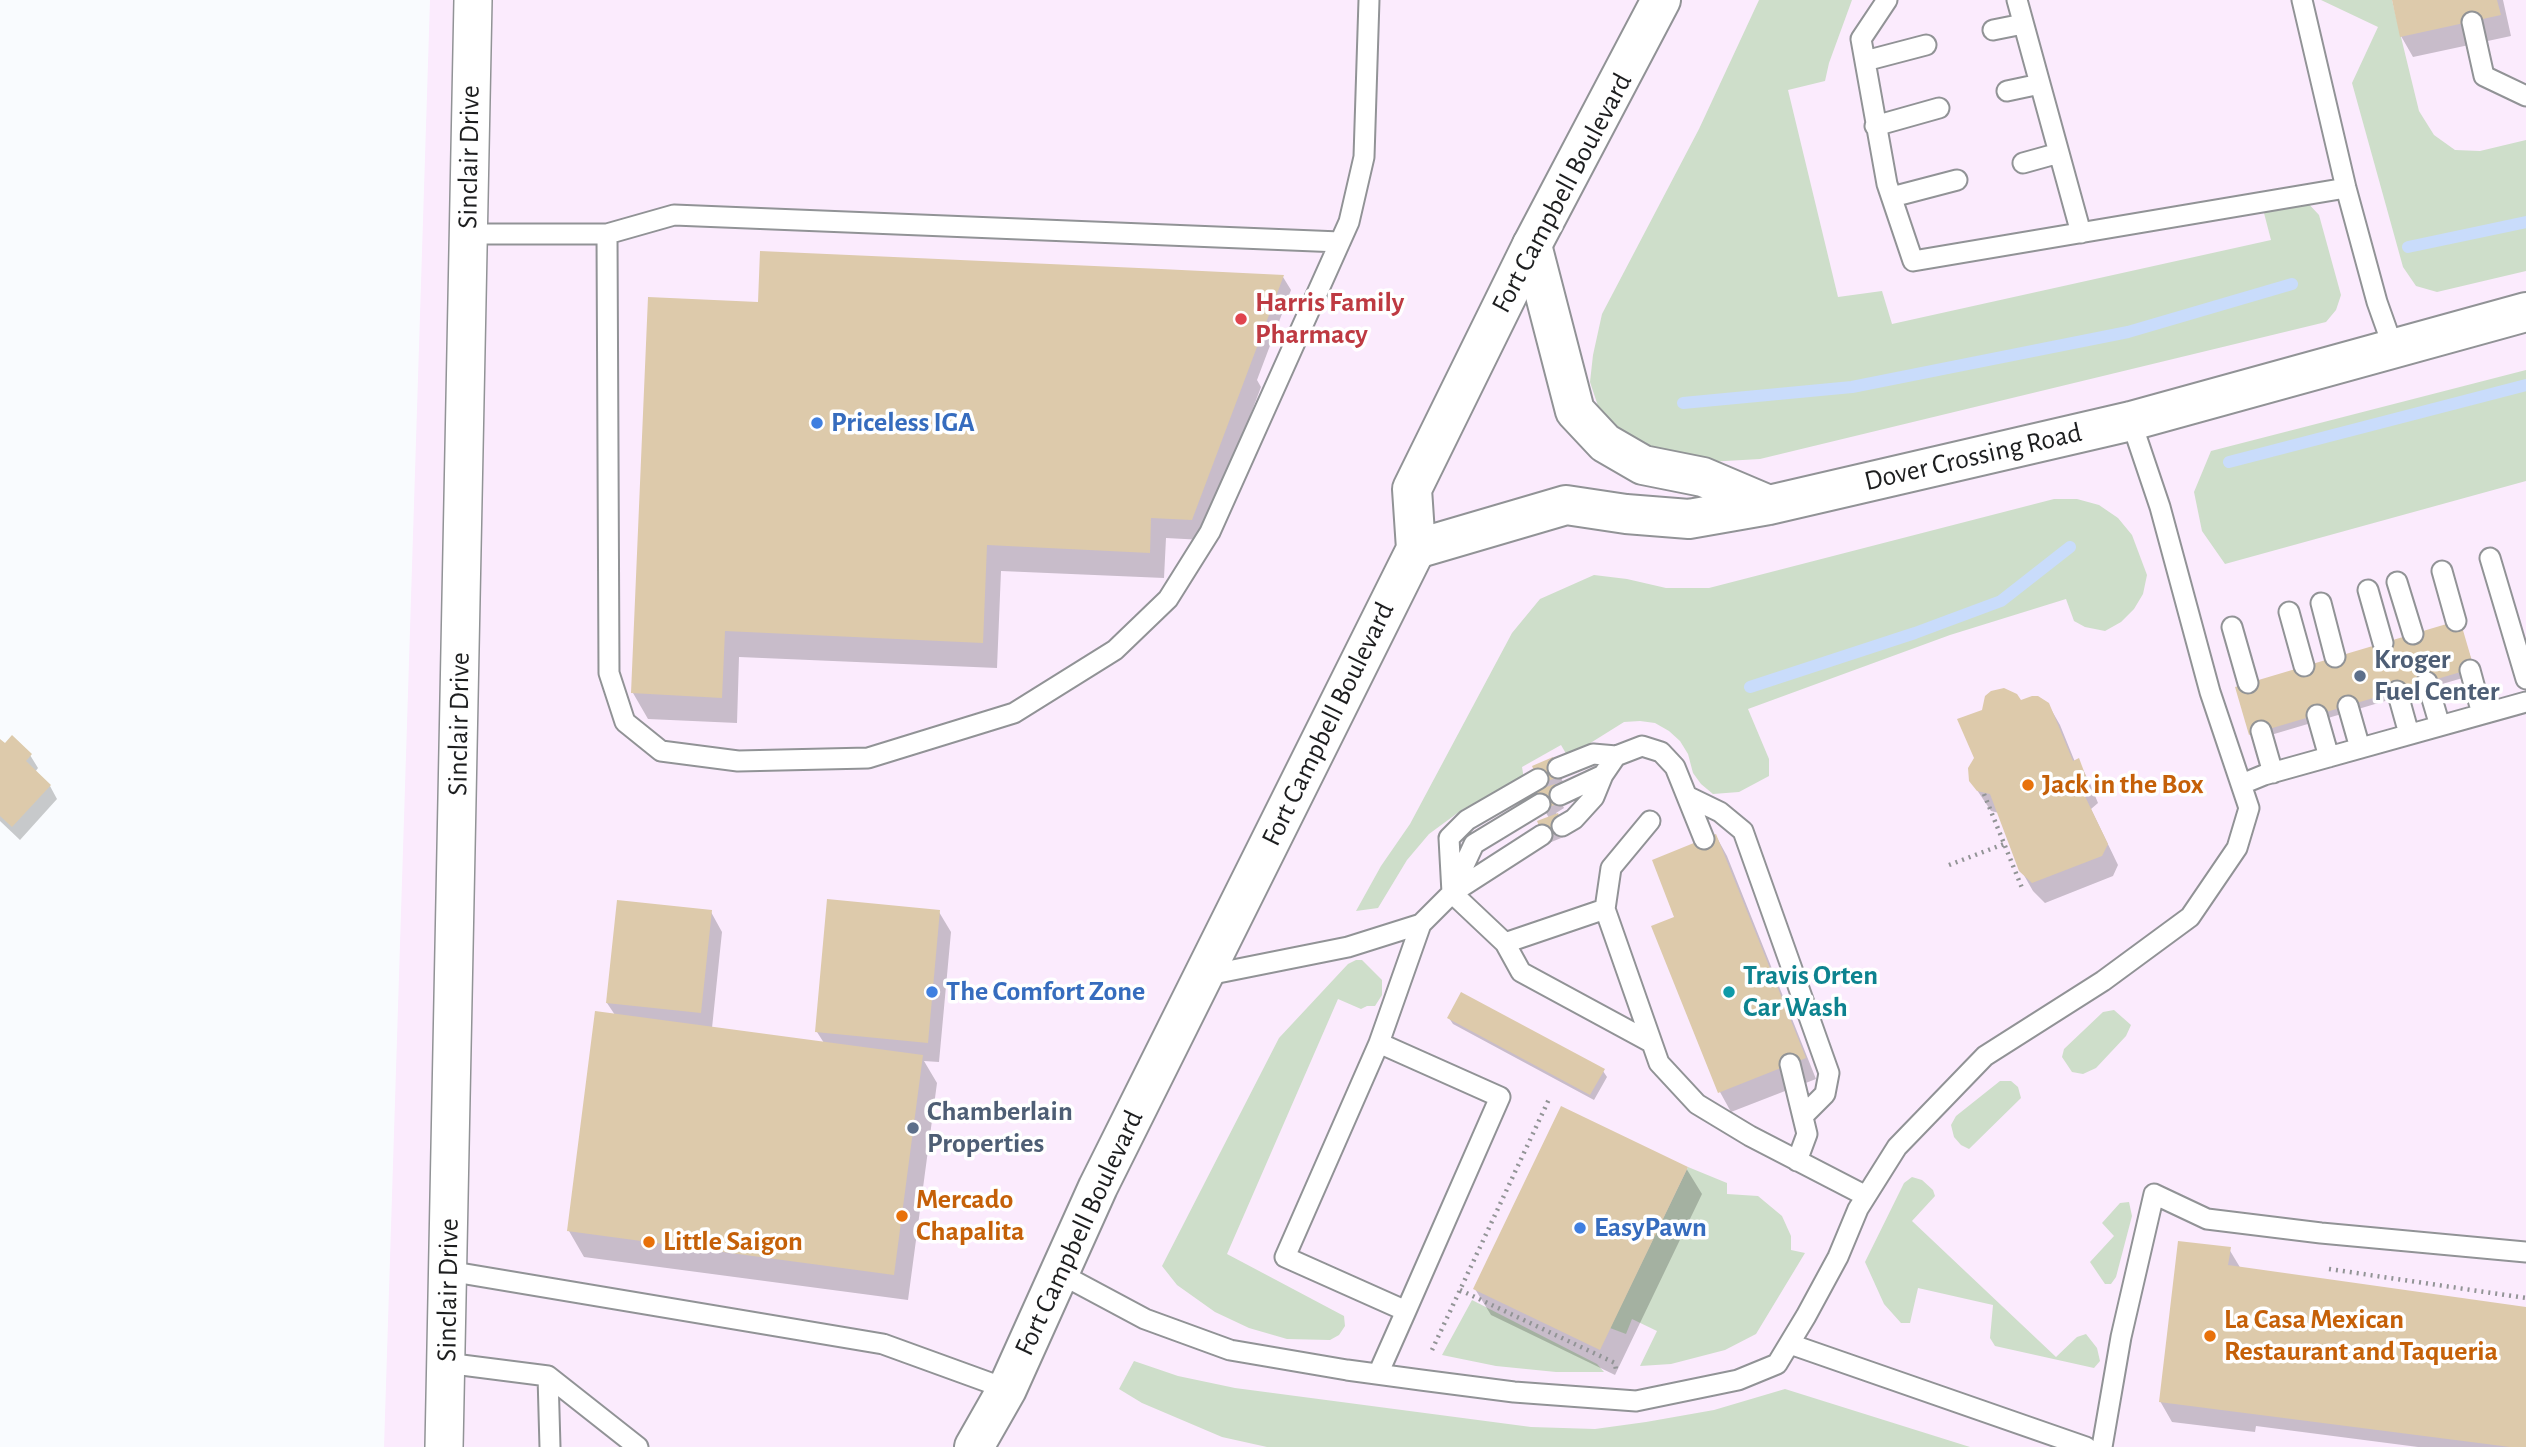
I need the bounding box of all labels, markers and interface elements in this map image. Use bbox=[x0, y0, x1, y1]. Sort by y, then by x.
street label: Fort Campbell Boulevard bbox=[1484, 67, 1640, 319]
street label: Sinclair Drive bbox=[451, 85, 487, 229]
place label: Harris Family Pharmacy bbox=[1255, 286, 1404, 352]
marker: Harris Family Pharmacy bbox=[1233, 311, 1249, 327]
place label: Priceless IGA bbox=[831, 406, 975, 440]
marker: Priceless IGA bbox=[809, 415, 825, 431]
street label: Dover Crossing Road bbox=[1861, 416, 2085, 498]
street label: Fort Campbell Boulevard bbox=[1254, 597, 1402, 851]
place label: Kroger Fuel Center bbox=[2374, 643, 2499, 709]
street label: Sinclair Drive bbox=[441, 652, 477, 796]
marker: Kroger Fuel Center bbox=[2352, 668, 2368, 684]
place label: Jack in the Box bbox=[2042, 768, 2204, 802]
marker: Jack in the Box bbox=[2020, 777, 2036, 793]
place label: Travis Orten Car Wash bbox=[1743, 959, 1878, 1025]
place label: The Comfort Zone bbox=[946, 975, 1145, 1009]
marker: The Comfort Zone bbox=[924, 984, 940, 1000]
marker: Travis Orten Car Wash bbox=[1721, 984, 1737, 1000]
place label: Chamberlain Properties bbox=[927, 1095, 1073, 1161]
street label: Fort Campbell Boulevard bbox=[1007, 1105, 1151, 1361]
marker: Chamberlain Properties bbox=[905, 1120, 921, 1136]
place label: Mercado Chapalita bbox=[916, 1183, 1025, 1249]
marker: Mercado Chapalita bbox=[894, 1208, 910, 1224]
place label: EasyPawn bbox=[1594, 1211, 1707, 1245]
street label: Sinclair Drive bbox=[430, 1218, 466, 1362]
marker: EasyPawn bbox=[1572, 1220, 1588, 1236]
place label: Little Saigon bbox=[663, 1225, 803, 1259]
marker: Little Saigon bbox=[641, 1234, 657, 1250]
place label: La Casa Mexican Restaurant and Taqueria bbox=[2224, 1303, 2498, 1369]
marker: La Casa Mexican Restaurant and Taqueria bbox=[2202, 1328, 2218, 1344]

